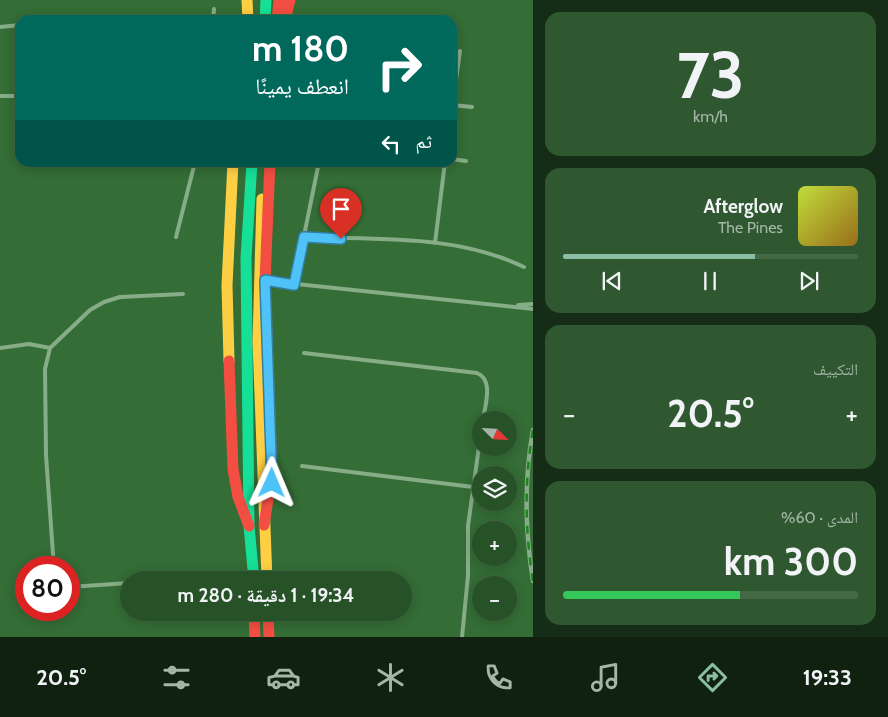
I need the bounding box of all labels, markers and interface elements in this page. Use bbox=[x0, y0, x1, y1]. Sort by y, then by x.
text: 180 m bbox=[252, 27, 349, 70]
icon: right bbox=[367, 35, 432, 100]
text: 73 bbox=[676, 35, 745, 114]
text: انعطف يمينًا bbox=[255, 73, 349, 100]
text: km/h bbox=[693, 107, 728, 126]
icon: left bbox=[377, 130, 405, 158]
text: ثم bbox=[415, 130, 432, 153]
pin bbox=[320, 188, 362, 239]
icon: arrive bbox=[327, 195, 355, 223]
text: Afterglow bbox=[703, 195, 783, 218]
text: The Pines bbox=[718, 218, 783, 237]
icon: previous bbox=[598, 267, 626, 295]
icon: pause bbox=[696, 267, 724, 295]
icon: next bbox=[795, 267, 823, 295]
text: التكييف bbox=[813, 360, 858, 379]
text: 20.5° bbox=[667, 390, 754, 437]
text: − bbox=[563, 397, 575, 431]
text: + bbox=[846, 397, 858, 431]
north arrow bbox=[472, 411, 518, 456]
map controls bbox=[472, 411, 517, 621]
position arrow bbox=[245, 456, 297, 508]
button: layers bbox=[472, 466, 517, 511]
text: المدى · 60% bbox=[781, 508, 858, 527]
button: + bbox=[472, 521, 517, 566]
text: 300 km bbox=[724, 538, 858, 585]
speed limit sign: 80 bbox=[15, 556, 80, 621]
button: − bbox=[472, 576, 517, 621]
text: 19:34 · 1 دقيقة · 280 m bbox=[178, 584, 354, 607]
icon: filters bbox=[159, 660, 194, 695]
icon: car bbox=[266, 660, 301, 695]
icon: climate bbox=[373, 660, 408, 695]
icon: phone bbox=[481, 660, 516, 695]
icon: music bbox=[588, 660, 623, 695]
icon: directions bbox=[695, 660, 730, 695]
text: 20.5° bbox=[36, 664, 86, 691]
text: 19:33 bbox=[803, 664, 852, 691]

